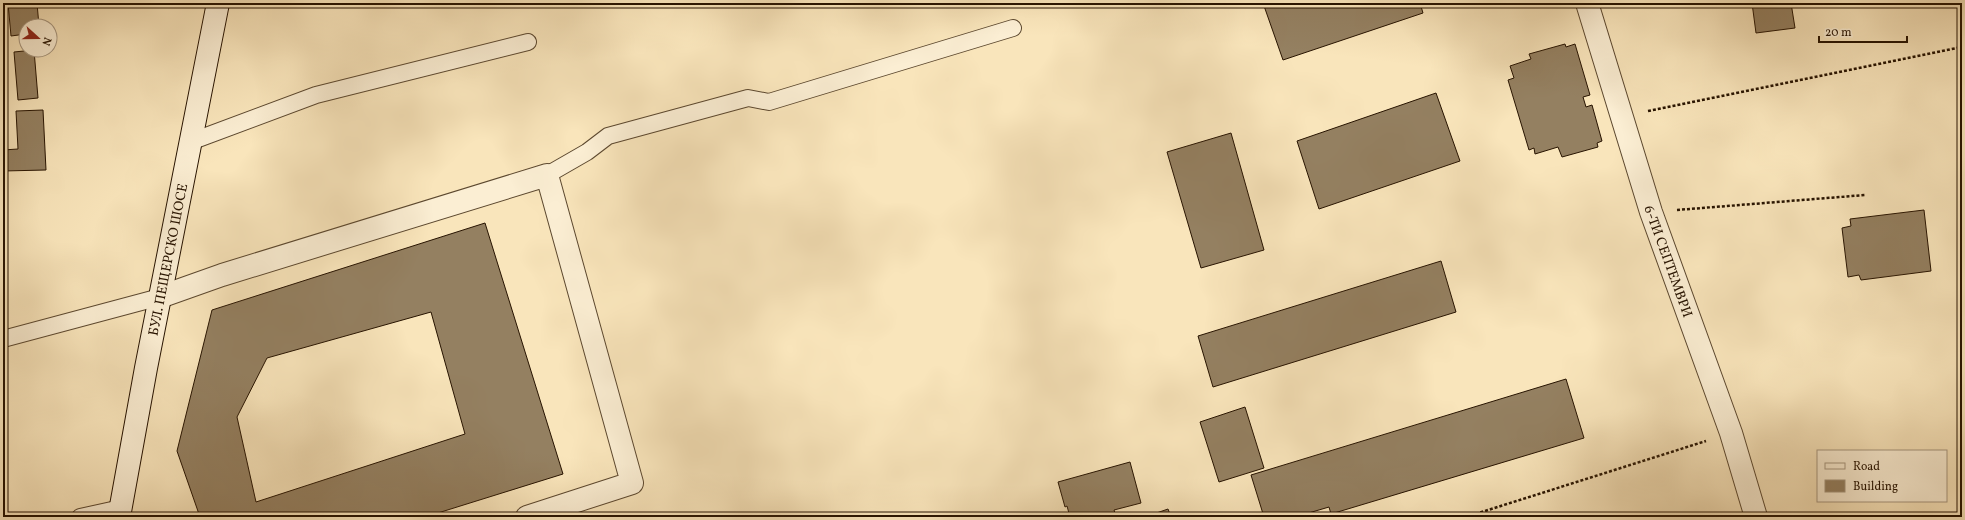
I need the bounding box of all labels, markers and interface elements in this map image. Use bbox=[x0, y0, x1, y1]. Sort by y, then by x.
north arrow bbox=[18, 18, 58, 58]
scale bar bbox=[1819, 18, 1907, 44]
text: 20 m bbox=[1825, 25, 1852, 41]
text: N bbox=[38, 35, 54, 47]
street label: БУЛ. ПЕЩЕРСКО ШОСЕ bbox=[145, 182, 193, 338]
street label: 6-ТИ СЕПТЕМВРИ bbox=[1639, 203, 1696, 320]
legend bbox=[1817, 450, 1947, 502]
text: Road bbox=[1853, 459, 1880, 475]
text: Building bbox=[1853, 479, 1898, 495]

